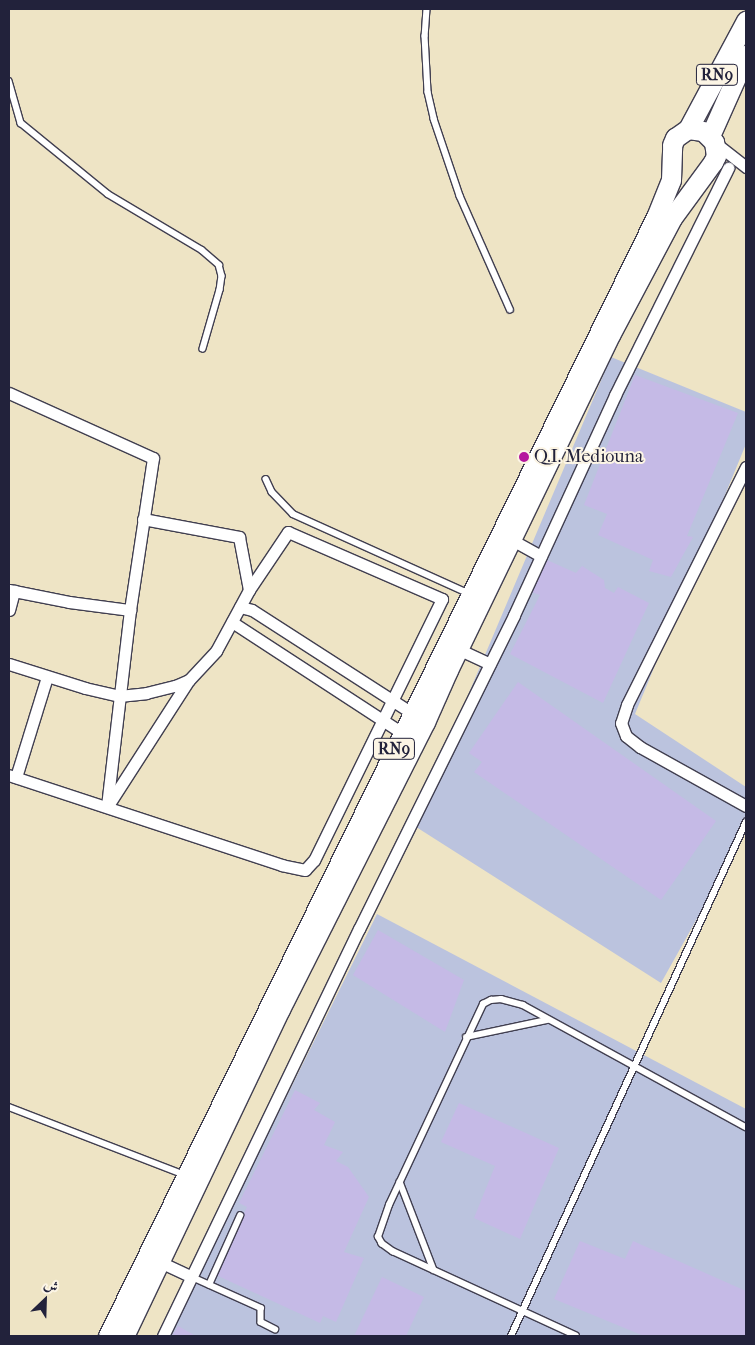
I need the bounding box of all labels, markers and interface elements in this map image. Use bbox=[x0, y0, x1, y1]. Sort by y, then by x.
road number: RN9 bbox=[696, 62, 738, 88]
place label: Q.I. Mediouna bbox=[534, 446, 643, 468]
marker: Q.I. Mediouna bbox=[518, 451, 530, 463]
road number: RN9 bbox=[373, 736, 415, 762]
north arrow bbox=[20, 1275, 70, 1325]
text: ش bbox=[41, 1275, 61, 1296]

